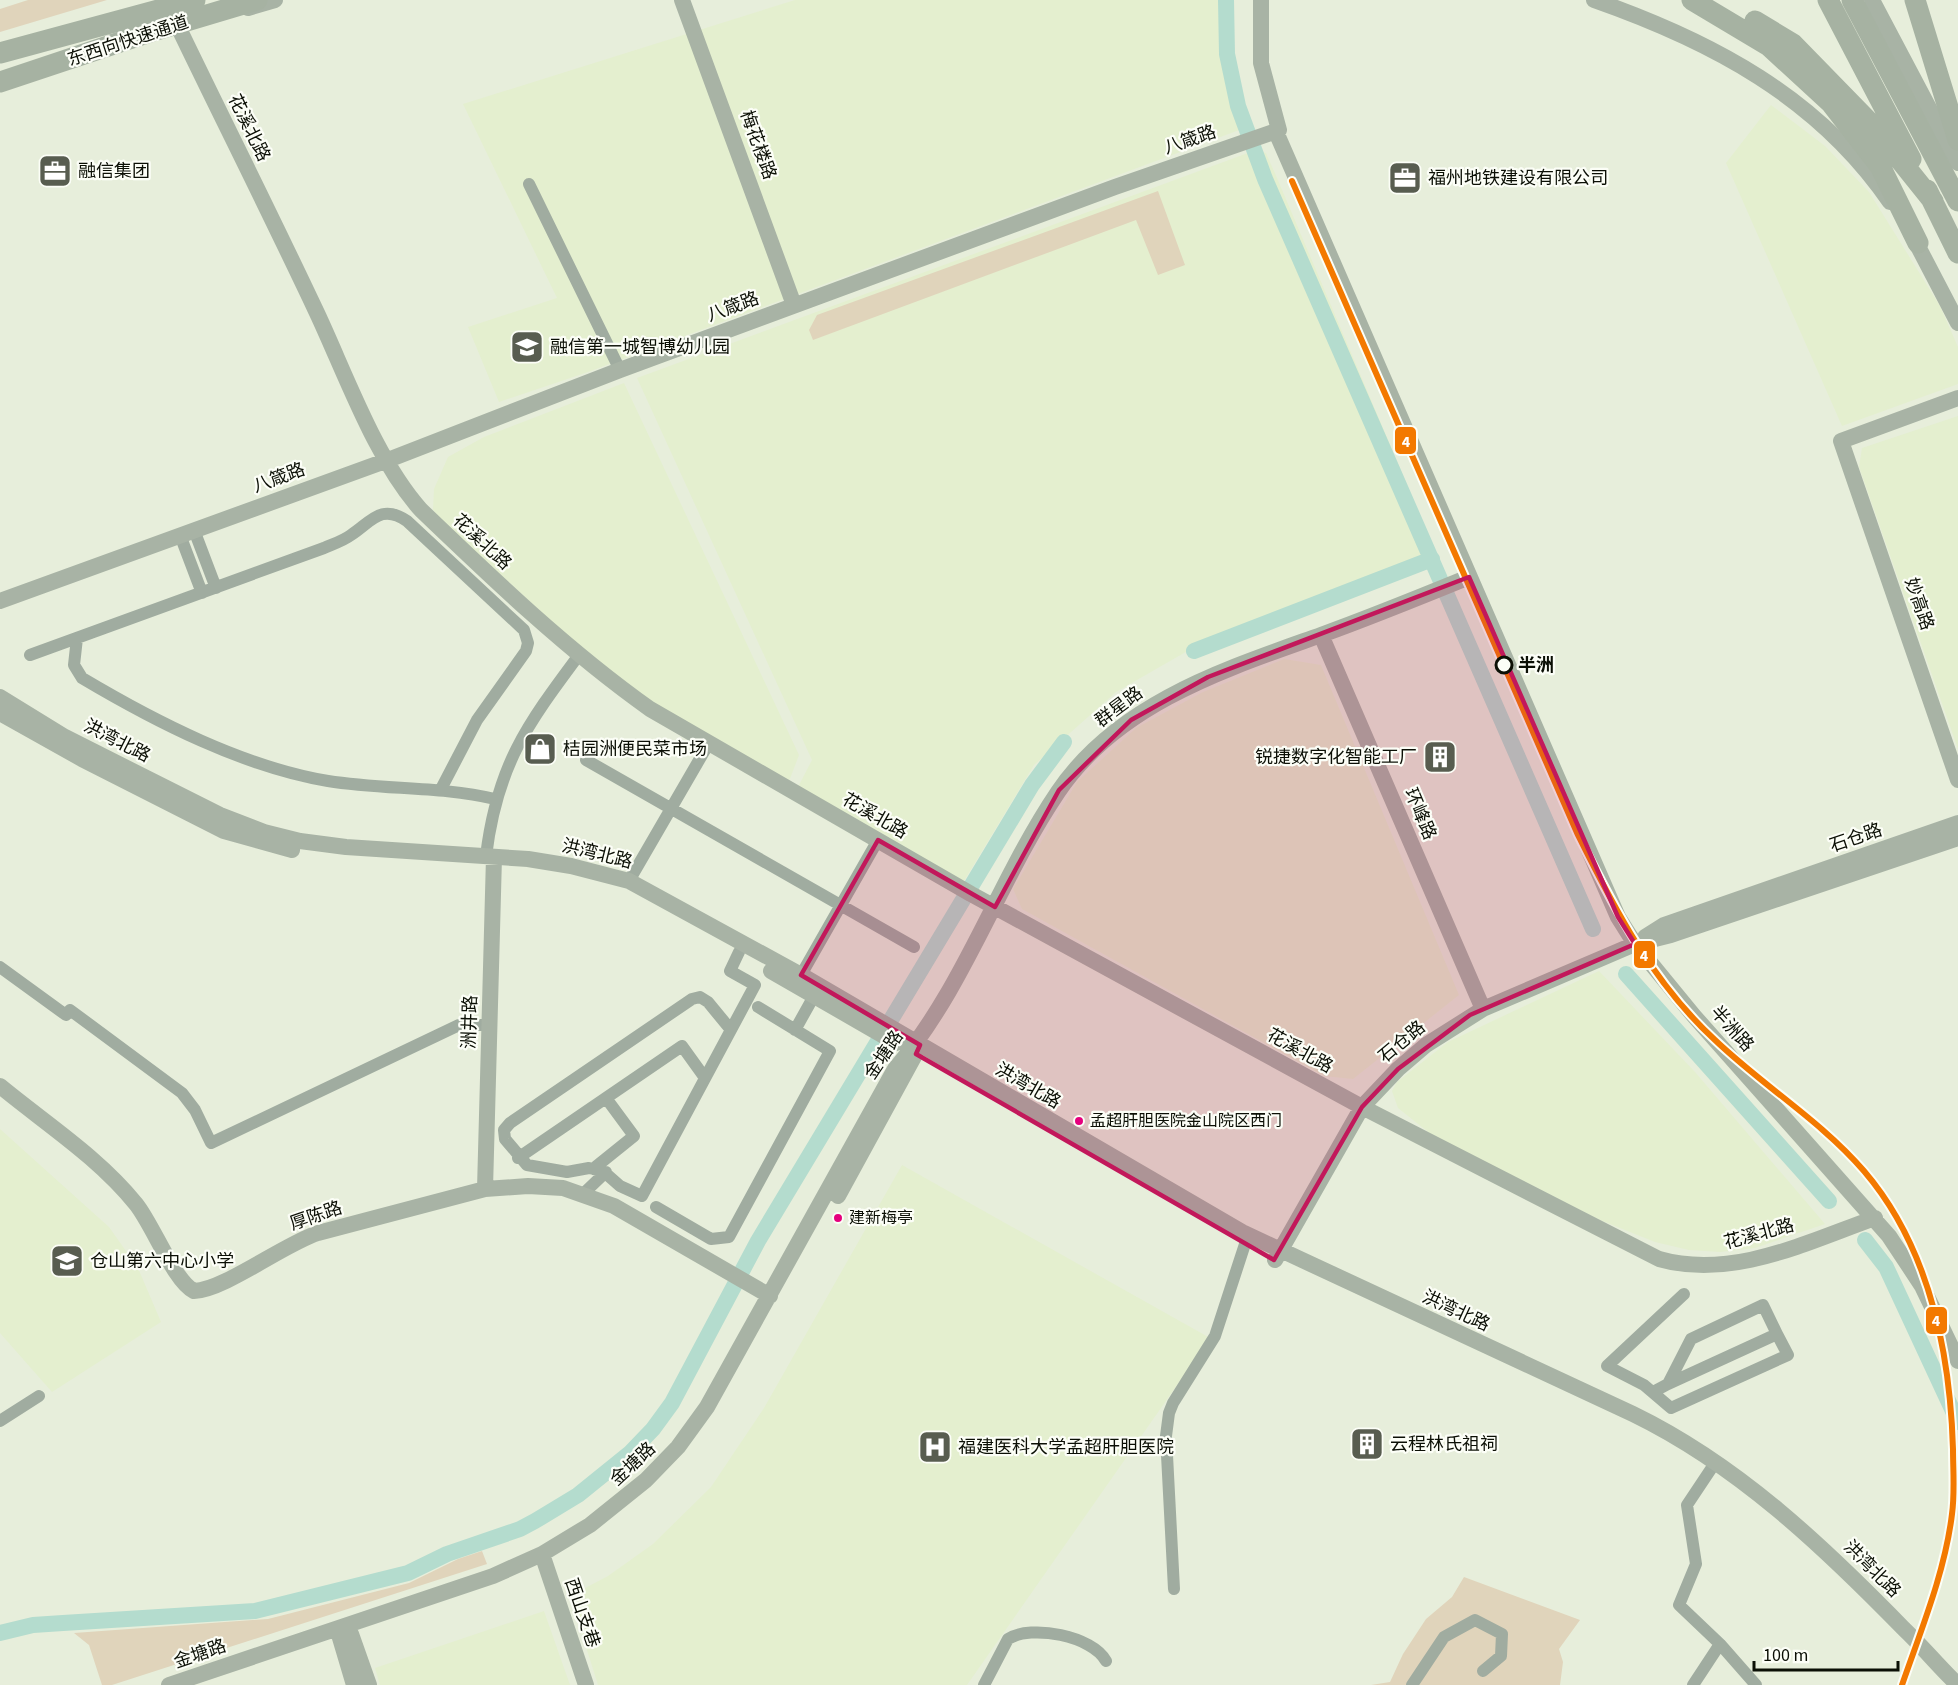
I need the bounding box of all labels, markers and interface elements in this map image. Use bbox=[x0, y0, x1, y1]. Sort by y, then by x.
street label: 东西向快速通道 bbox=[64, 10, 192, 72]
street label: 花溪北路 bbox=[222, 90, 276, 166]
street label: 梅花楼路 bbox=[734, 107, 782, 183]
street label: 八箴路 bbox=[1160, 119, 1220, 161]
office icon: 融信集团 bbox=[37, 153, 73, 189]
place label: 融信集团 bbox=[78, 159, 150, 184]
office icon: 福州地铁建设有限公司 bbox=[1387, 160, 1423, 196]
place label: 福州地铁建设有限公司 bbox=[1428, 166, 1608, 191]
street label: 八箴路 bbox=[703, 286, 763, 328]
school or university icon: 融信第一城智博幼儿园 bbox=[509, 329, 545, 365]
place label: 融信第一城智博幼儿园 bbox=[550, 335, 730, 360]
line badge: 4 bbox=[1394, 426, 1417, 455]
text: 4 bbox=[1402, 431, 1411, 453]
street label: 八箴路 bbox=[249, 457, 309, 499]
street label: 花溪北路 bbox=[447, 508, 517, 576]
street label: 妙高路 bbox=[1898, 574, 1940, 634]
place label: 半洲 bbox=[1518, 653, 1554, 678]
marker: 半洲 bbox=[1495, 656, 1513, 674]
street label: 群星路 bbox=[1090, 681, 1148, 733]
street label: 洪湾北路 bbox=[79, 714, 155, 768]
shop icon: 桔园洲便民菜市场 bbox=[522, 731, 558, 767]
place label: 桔园洲便民菜市场 bbox=[563, 737, 707, 762]
building icon: 锐捷数字化智能工厂 bbox=[1422, 739, 1458, 775]
place label: 锐捷数字化智能工厂 bbox=[1255, 745, 1417, 770]
street label: 环峰路 bbox=[1398, 784, 1442, 844]
street label: 花溪北路 bbox=[838, 787, 912, 845]
street label: 石仓路 bbox=[1826, 817, 1886, 859]
street label: 洪湾北路 bbox=[559, 833, 635, 875]
line badge: 4 bbox=[1633, 940, 1656, 969]
text: 4 bbox=[1640, 945, 1649, 967]
street label: 洲井路 bbox=[457, 995, 483, 1049]
street label: 半洲路 bbox=[1705, 1001, 1759, 1057]
street label: 石仓路 bbox=[1373, 1015, 1431, 1069]
street label: 花溪北路 bbox=[1262, 1023, 1338, 1079]
street label: 金塘路 bbox=[859, 1026, 909, 1084]
street label: 洪湾北路 bbox=[991, 1057, 1065, 1115]
place label: 孟超肝胆医院金山院区西门 bbox=[1090, 1110, 1282, 1132]
marker: 孟超肝胆医院金山院区西门 bbox=[1073, 1115, 1085, 1127]
street label: 厚陈路 bbox=[286, 1195, 346, 1237]
place label: 建新梅亭 bbox=[849, 1207, 913, 1229]
marker: 建新梅亭 bbox=[832, 1212, 844, 1224]
street label: 花溪北路 bbox=[1721, 1213, 1797, 1255]
school or university icon: 仓山第六中心小学 bbox=[49, 1243, 85, 1279]
place label: 仓山第六中心小学 bbox=[90, 1249, 234, 1274]
street label: 洪湾北路 bbox=[1418, 1284, 1494, 1338]
line badge: 4 bbox=[1925, 1306, 1948, 1335]
text: 4 bbox=[1932, 1310, 1941, 1332]
building icon: 云程林氏祖祠 bbox=[1349, 1426, 1385, 1462]
hospital icon: 福建医科大学孟超肝胆医院 bbox=[917, 1429, 953, 1465]
place label: 云程林氏祖祠 bbox=[1390, 1432, 1498, 1457]
place label: 福建医科大学孟超肝胆医院 bbox=[958, 1435, 1174, 1460]
street label: 金塘路 bbox=[605, 1436, 661, 1492]
street label: 洪湾北路 bbox=[1838, 1535, 1906, 1603]
street label: 西山支巷 bbox=[558, 1575, 606, 1651]
street label: 金塘路 bbox=[170, 1633, 230, 1675]
scale bar bbox=[1754, 1634, 1898, 1672]
text: 100 m bbox=[1763, 1643, 1808, 1668]

